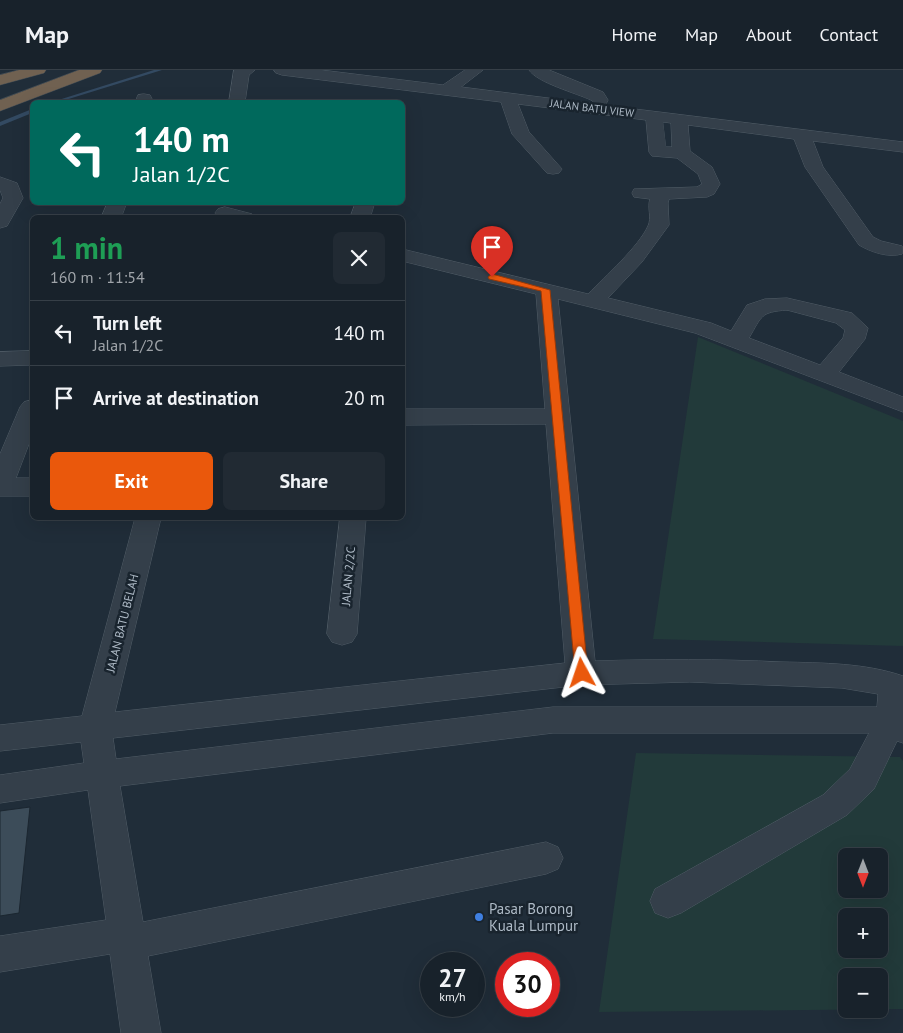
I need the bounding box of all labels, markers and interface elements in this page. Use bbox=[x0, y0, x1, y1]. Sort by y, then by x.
text: Map bbox=[25, 19, 69, 50]
text: Home bbox=[611, 23, 657, 46]
text: Map bbox=[685, 23, 718, 46]
text: About bbox=[746, 23, 792, 46]
text: Contact bbox=[820, 23, 878, 46]
street label: JALAN BATU VIEW bbox=[548, 96, 636, 120]
text: 140 m bbox=[133, 116, 230, 162]
icon: left bbox=[50, 120, 115, 185]
text: Jalan 1/2C bbox=[133, 160, 230, 188]
pin bbox=[471, 226, 513, 277]
text: 1 min bbox=[50, 228, 123, 267]
button: close bbox=[333, 232, 385, 284]
icon: arrive bbox=[478, 233, 506, 261]
text: 160 m · 11:54 bbox=[50, 267, 145, 287]
text: Turn left bbox=[93, 311, 162, 335]
icon: left bbox=[50, 319, 78, 347]
text: 140 m bbox=[333, 321, 385, 345]
text: Jalan 1/2C bbox=[93, 335, 163, 355]
icon: arrive bbox=[50, 384, 78, 412]
text: Arrive at destination bbox=[93, 386, 259, 410]
text: 20 m bbox=[344, 386, 385, 410]
button: Exit bbox=[50, 452, 213, 510]
button: Share bbox=[223, 452, 385, 510]
street label: JALAN 2/2C bbox=[338, 546, 358, 607]
street label: JALAN BATU BELAH bbox=[102, 572, 141, 675]
position arrow bbox=[555, 646, 607, 698]
north arrow bbox=[838, 848, 888, 898]
map controls bbox=[838, 848, 888, 1018]
place label: Pasar Borong Kuala Lumpur bbox=[489, 899, 578, 935]
button: + bbox=[838, 908, 888, 958]
marker: Pasar Borong Kuala Lumpur bbox=[473, 911, 485, 923]
speed limit sign: 30 bbox=[495, 952, 560, 1017]
text: 27 bbox=[438, 962, 467, 994]
button: − bbox=[838, 968, 888, 1018]
text: km/h bbox=[439, 989, 466, 1004]

